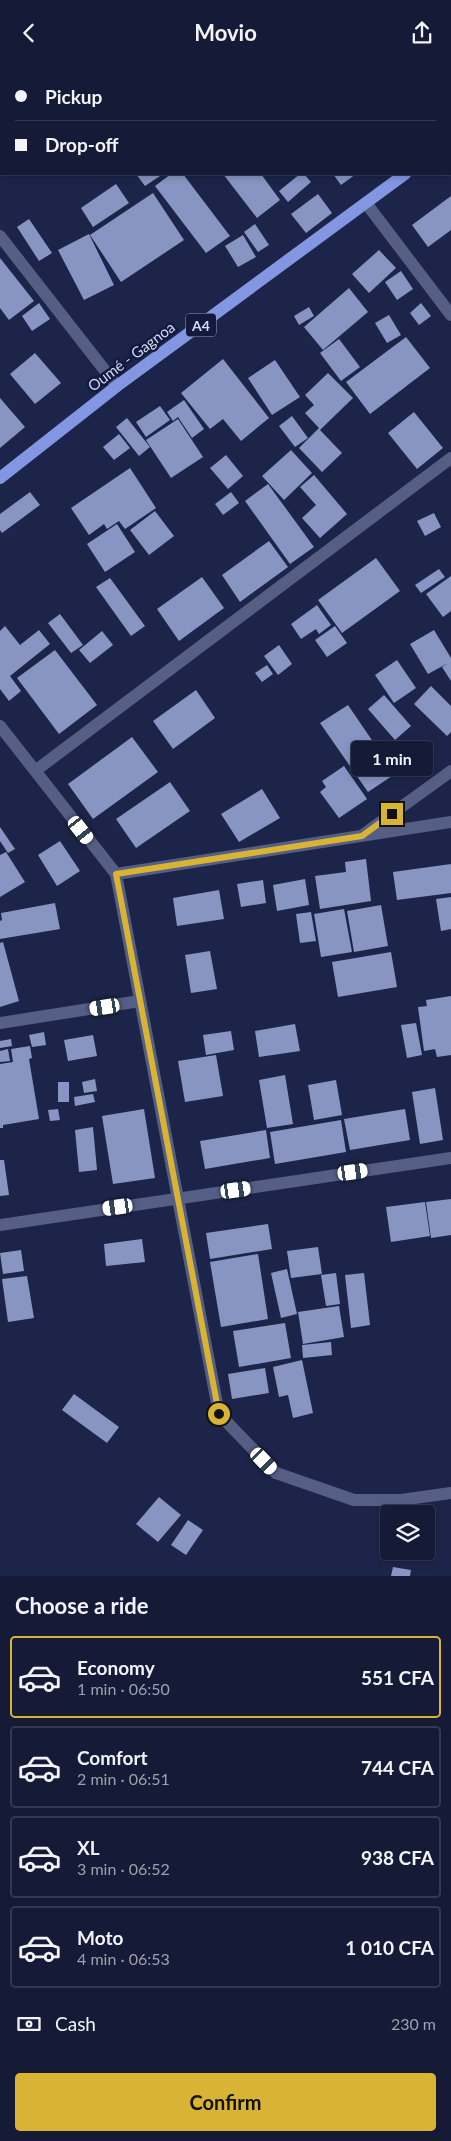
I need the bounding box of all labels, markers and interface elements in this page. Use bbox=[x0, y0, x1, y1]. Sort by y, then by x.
icon: back bbox=[15, 19, 43, 47]
text: Movio bbox=[194, 19, 257, 46]
icon: share bbox=[408, 19, 436, 47]
text: Pickup bbox=[45, 85, 102, 108]
text: Drop-off bbox=[45, 133, 119, 156]
road number: A4 bbox=[186, 313, 216, 337]
street label: Oumé - Gagnoa bbox=[84, 317, 178, 395]
callout: 1 min bbox=[351, 741, 433, 777]
text: 1 min bbox=[372, 749, 412, 768]
route end bbox=[381, 803, 403, 825]
car bbox=[65, 814, 96, 846]
car bbox=[89, 997, 120, 1017]
car bbox=[337, 1162, 368, 1182]
car bbox=[220, 1180, 251, 1200]
car bbox=[102, 1197, 133, 1217]
route start bbox=[208, 1403, 230, 1425]
car bbox=[248, 1445, 279, 1477]
map controls bbox=[380, 1505, 435, 1560]
button: layers bbox=[380, 1505, 435, 1560]
text: Choose a ride bbox=[15, 1592, 149, 1619]
icon: car bbox=[17, 1655, 62, 1700]
text: Economy bbox=[77, 1656, 155, 1679]
text: 551 CFA bbox=[361, 1666, 434, 1689]
text: 1 min · 06:50 bbox=[77, 1679, 170, 1698]
icon: car bbox=[17, 1745, 62, 1790]
text: Comfort bbox=[77, 1746, 148, 1769]
text: 744 CFA bbox=[361, 1756, 434, 1779]
text: 2 min · 06:51 bbox=[77, 1769, 170, 1788]
icon: car bbox=[17, 1835, 62, 1880]
text: XL bbox=[77, 1836, 100, 1859]
text: 938 CFA bbox=[361, 1846, 434, 1869]
text: 3 min · 06:52 bbox=[77, 1859, 170, 1878]
icon: car bbox=[17, 1925, 62, 1970]
text: Moto bbox=[77, 1926, 123, 1949]
text: 1 010 CFA bbox=[345, 1936, 434, 1959]
text: 4 min · 06:53 bbox=[77, 1949, 170, 1968]
icon: cash bbox=[15, 2010, 43, 2038]
text: Cash bbox=[55, 2012, 96, 2035]
text: 230 m bbox=[391, 2014, 436, 2033]
button: Confirm bbox=[15, 2073, 436, 2131]

